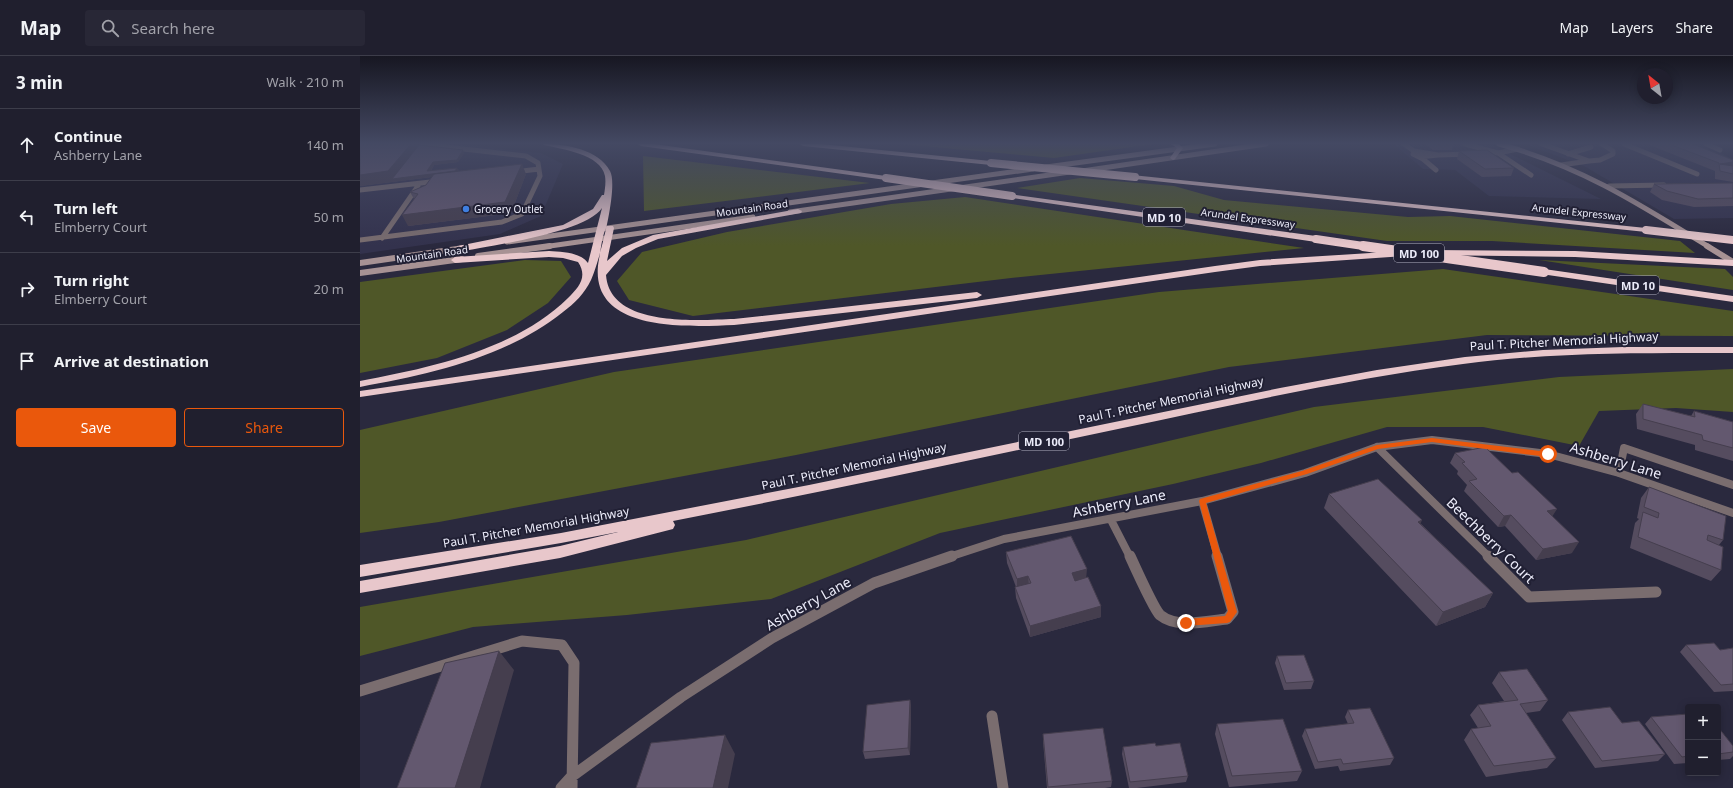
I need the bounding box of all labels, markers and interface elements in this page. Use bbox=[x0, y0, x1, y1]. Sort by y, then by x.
search box bbox=[85, 10, 365, 46]
text: Map bbox=[20, 15, 61, 41]
icon: search bbox=[99, 17, 121, 39]
text: Search here bbox=[131, 18, 215, 38]
text: Map bbox=[1560, 18, 1589, 37]
text: Layers bbox=[1611, 18, 1653, 37]
text: Share bbox=[1675, 18, 1713, 37]
north arrow bbox=[1637, 68, 1673, 104]
text: 3 min bbox=[16, 71, 63, 94]
text: Walk · 210 m bbox=[266, 73, 344, 91]
text: Continue bbox=[54, 126, 122, 146]
icon: ahead bbox=[16, 134, 38, 156]
text: 140 m bbox=[306, 136, 344, 154]
text: Ashberry Lane bbox=[54, 146, 142, 164]
street label: Mountain Road bbox=[715, 196, 789, 220]
text: Turn left bbox=[54, 198, 118, 218]
street label: Arundel Expressway bbox=[1531, 200, 1628, 224]
place label: Grocery Outlet bbox=[474, 202, 543, 216]
marker: Grocery Outlet bbox=[461, 204, 471, 214]
street label: Arundel Expressway bbox=[1200, 204, 1297, 232]
icon: left bbox=[16, 206, 38, 228]
text: 50 m bbox=[314, 208, 344, 226]
road number: MD 10 bbox=[1143, 208, 1185, 226]
text: Elmberry Court bbox=[54, 218, 147, 236]
street label: Mountain Road bbox=[395, 242, 469, 266]
road number: MD 100 bbox=[1394, 244, 1444, 262]
text: Turn right bbox=[54, 270, 129, 290]
road number: MD 10 bbox=[1617, 276, 1659, 294]
icon: right bbox=[16, 278, 38, 300]
text: 20 m bbox=[314, 280, 344, 298]
text: Elmberry Court bbox=[54, 290, 147, 308]
street label: Paul T. Pitcher Memorial Highway bbox=[1469, 328, 1660, 354]
icon: arrive bbox=[16, 350, 38, 372]
text: Arrive at destination bbox=[54, 351, 209, 371]
street label: Paul T. Pitcher Memorial Highway bbox=[1077, 372, 1266, 428]
button: Save bbox=[16, 408, 176, 447]
button: Share bbox=[184, 408, 344, 447]
road number: MD 100 bbox=[1019, 432, 1069, 450]
street label: Ashberry Lane bbox=[1568, 437, 1664, 483]
street label: Paul T. Pitcher Memorial Highway bbox=[760, 438, 949, 494]
route start bbox=[1539, 445, 1557, 463]
street label: Ashberry Lane bbox=[1071, 485, 1167, 521]
street label: Beechberry Court bbox=[1443, 493, 1539, 587]
street label: Paul T. Pitcher Memorial Highway bbox=[442, 502, 631, 552]
street label: Ashberry Lane bbox=[762, 572, 854, 634]
route end bbox=[1177, 614, 1195, 632]
map controls bbox=[1685, 704, 1721, 776]
button: + bbox=[1685, 704, 1721, 740]
button: − bbox=[1685, 740, 1721, 776]

